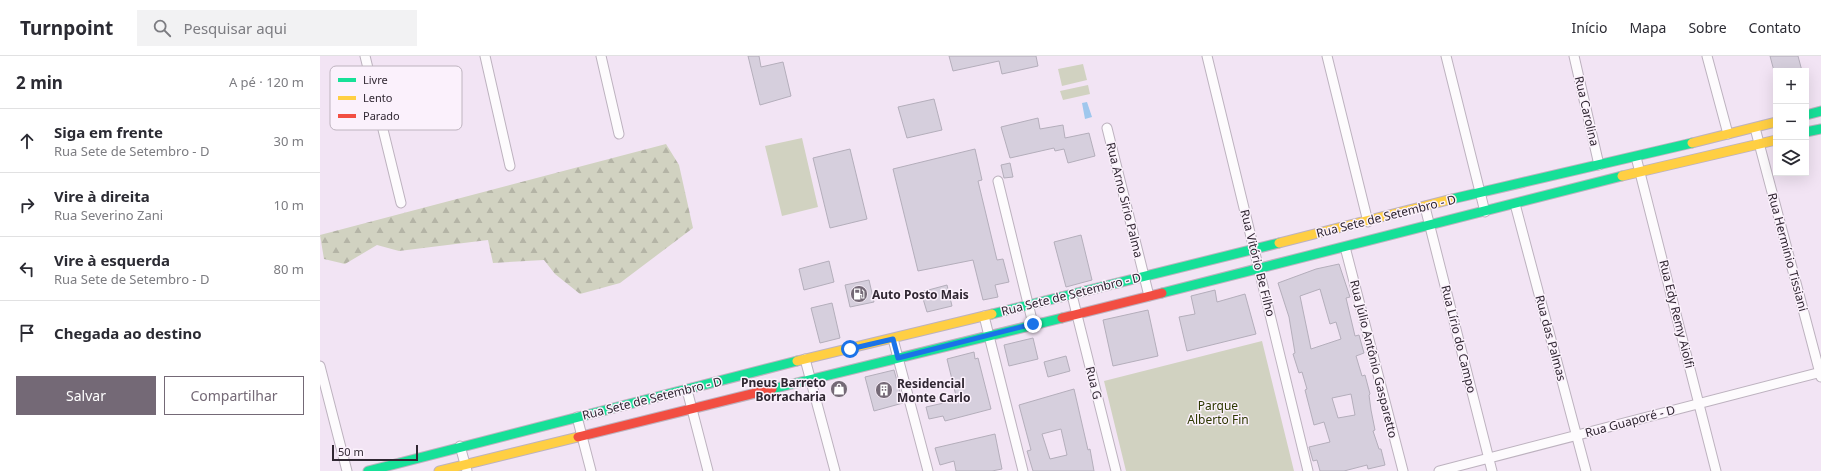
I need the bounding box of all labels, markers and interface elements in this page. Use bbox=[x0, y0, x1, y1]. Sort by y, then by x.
search box bbox=[137, 10, 417, 46]
text: Turnpoint bbox=[20, 15, 113, 41]
icon: search bbox=[151, 17, 173, 39]
text: Pesquisar aqui bbox=[183, 18, 287, 38]
text: Início bbox=[1572, 18, 1607, 37]
text: Mapa bbox=[1629, 18, 1666, 37]
text: Sobre bbox=[1688, 18, 1727, 37]
text: Contato bbox=[1749, 18, 1801, 37]
legend bbox=[330, 66, 462, 130]
map controls bbox=[1773, 68, 1809, 176]
button: + bbox=[1773, 68, 1809, 104]
text: 2 min bbox=[16, 71, 63, 94]
text: Livre bbox=[363, 72, 388, 87]
text: A pé · 120 m bbox=[229, 73, 304, 91]
street label: Rua Carolina bbox=[1571, 74, 1603, 148]
text: Lento bbox=[363, 90, 393, 105]
button: − bbox=[1773, 104, 1809, 140]
text: Parado bbox=[363, 108, 400, 123]
text: Siga em frente bbox=[54, 122, 163, 142]
icon: ahead bbox=[16, 130, 38, 152]
text: 30 m bbox=[274, 132, 304, 150]
button: layers bbox=[1773, 140, 1809, 176]
street label: Rua Arno Sirio Palma bbox=[1102, 141, 1148, 259]
text: Rua Sete de Setembro - D bbox=[54, 142, 209, 160]
text: Vire à direita bbox=[54, 186, 150, 206]
street label: Rua Sete de Setembro - D bbox=[1314, 190, 1458, 242]
street label: Rua Hermínio Tissiani bbox=[1764, 191, 1812, 313]
icon: right bbox=[16, 194, 38, 216]
text: 10 m bbox=[274, 196, 304, 214]
text: Rua Severino Zani bbox=[54, 206, 163, 224]
street label: Rua Vitório Be Filho bbox=[1236, 208, 1280, 318]
text: Vire à esquerda bbox=[54, 250, 170, 270]
icon: left bbox=[16, 258, 38, 280]
street label: Rua Edy Remy Aiolfi bbox=[1655, 258, 1699, 370]
text: 80 m bbox=[274, 260, 304, 278]
street label: Rua Sete de Setembro - D bbox=[999, 268, 1143, 320]
text: Rua Sete de Setembro - D bbox=[54, 270, 209, 288]
street label: Rua Júlio Antônio Gasparetto bbox=[1346, 278, 1402, 440]
street label: Rua Lírio do Campo bbox=[1437, 283, 1481, 395]
fuel station icon: Auto Posto Mais bbox=[849, 284, 869, 304]
place label: Auto Posto Mais bbox=[872, 286, 969, 303]
street label: Rua das Palmas bbox=[1531, 293, 1571, 383]
route end bbox=[1024, 315, 1042, 333]
icon: arrive bbox=[16, 322, 38, 344]
text: Chegada ao destino bbox=[54, 323, 202, 343]
route start bbox=[841, 340, 859, 358]
street label: Rua G bbox=[1082, 365, 1106, 401]
street label: Rua Sete de Setembro - D bbox=[580, 372, 724, 424]
place label: Pneus Barreto Borracharia bbox=[741, 374, 826, 405]
place label: Residencial Monte Carlo bbox=[897, 375, 970, 406]
button: Salvar bbox=[16, 376, 156, 415]
button: Compartilhar bbox=[164, 376, 304, 415]
shop icon: Pneus Barreto Borracharia bbox=[829, 379, 849, 399]
building icon: Residencial Monte Carlo bbox=[874, 380, 894, 400]
park label: Parque Alberto Fin bbox=[1187, 397, 1249, 428]
street label: Rua Guaporé - D bbox=[1583, 401, 1677, 441]
scale bar bbox=[332, 443, 418, 462]
text: 50 m bbox=[338, 444, 364, 459]

